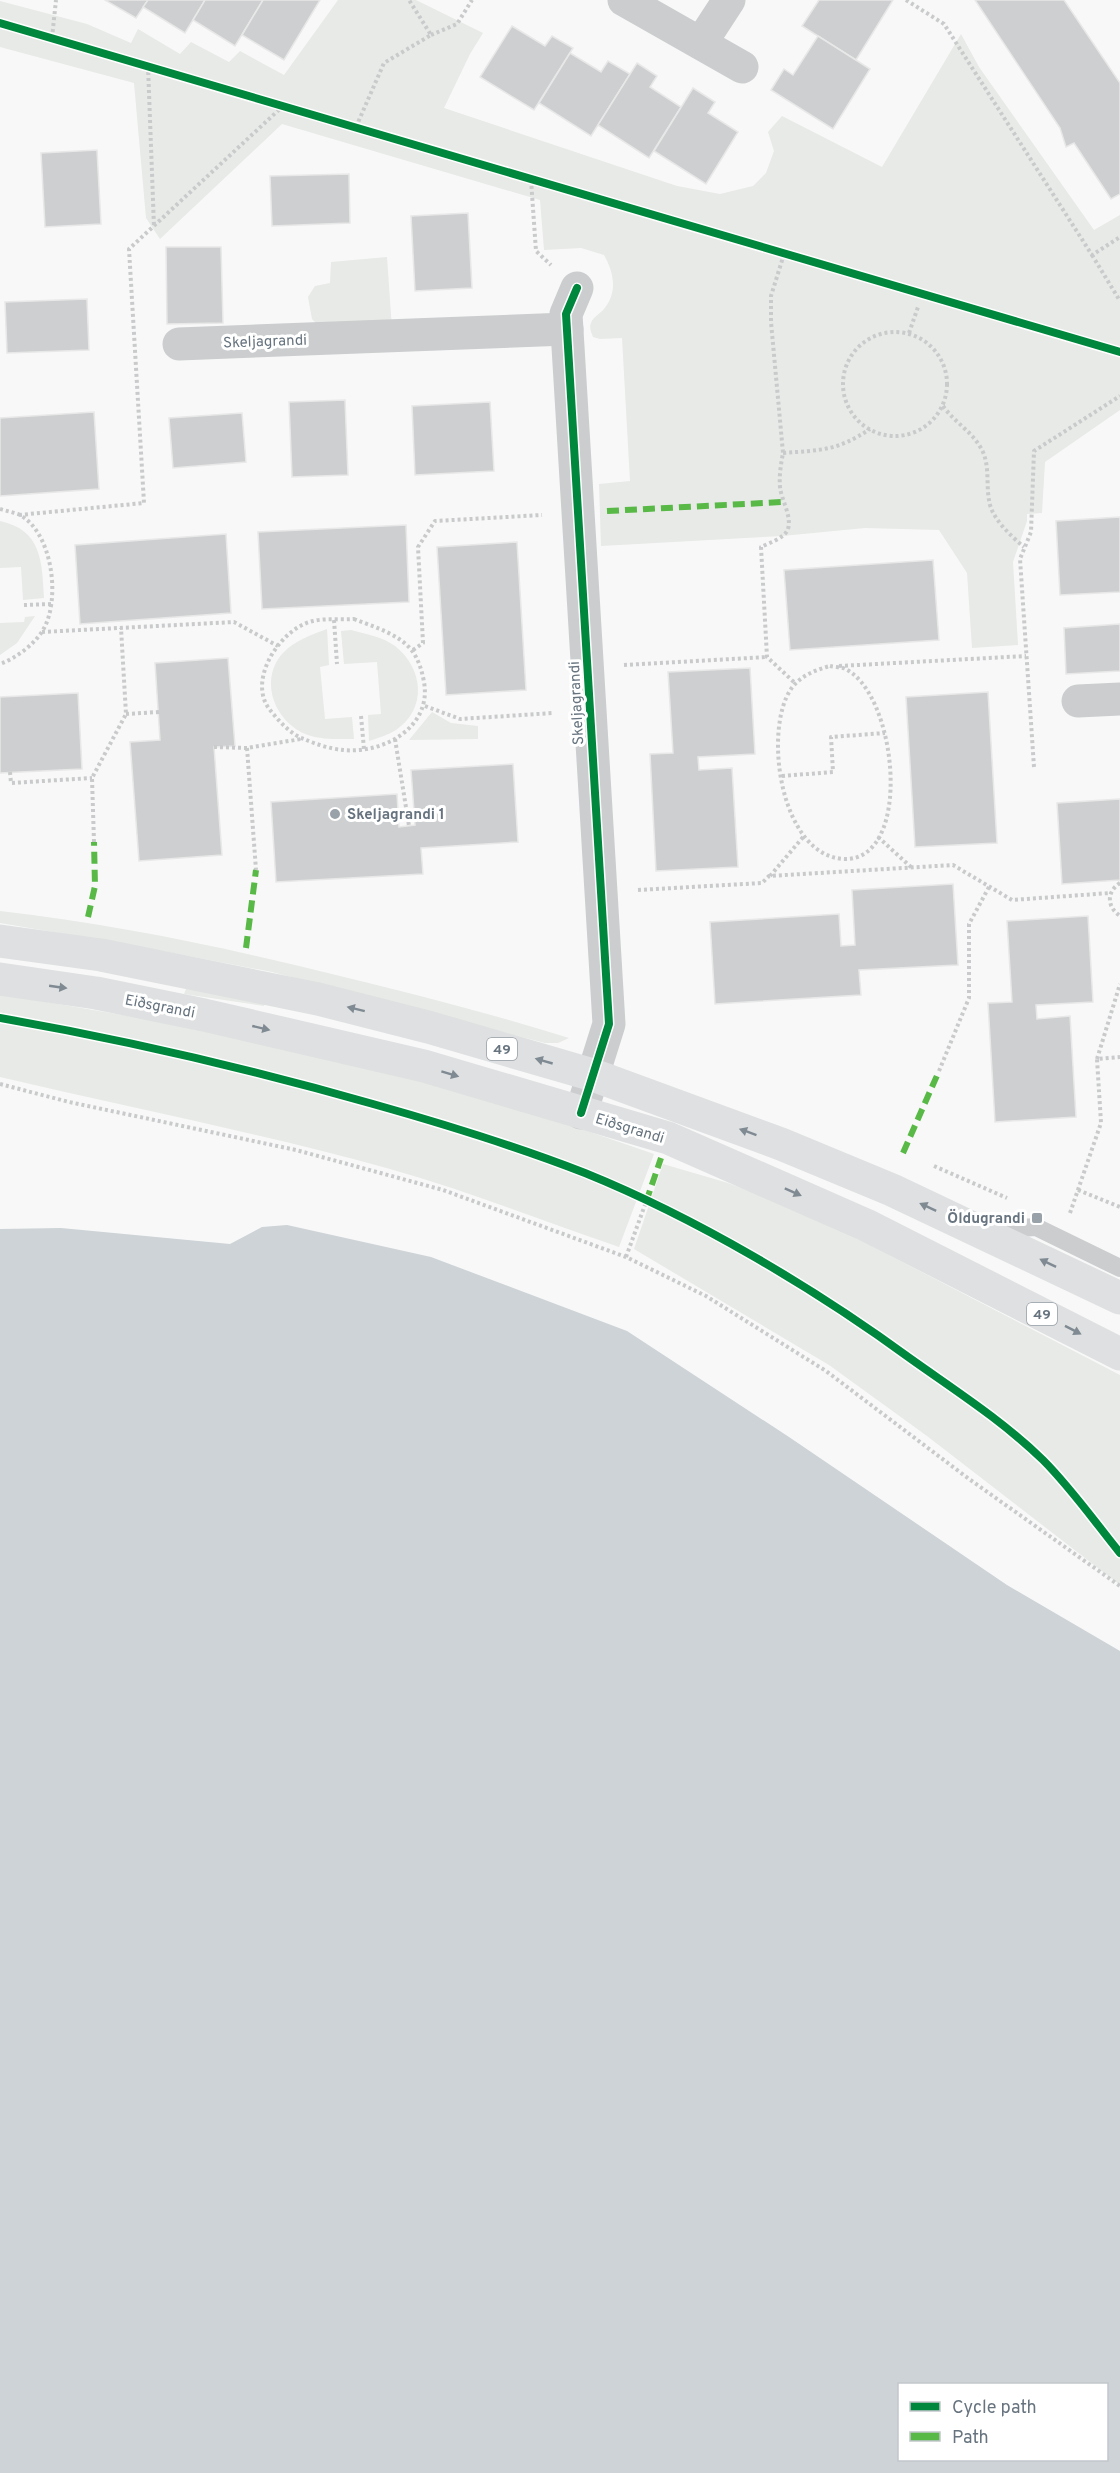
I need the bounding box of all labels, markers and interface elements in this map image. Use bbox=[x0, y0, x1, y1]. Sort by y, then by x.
street label: Skeljagrandi bbox=[223, 332, 307, 353]
street label: Skeljagrandi bbox=[566, 660, 589, 745]
place label: Skeljagrandi 1 bbox=[347, 806, 445, 825]
marker: Skeljagrandi 1 bbox=[328, 807, 342, 821]
one-way arrow bbox=[48, 983, 67, 992]
street label: Eiðsgrandi bbox=[123, 991, 196, 1024]
one-way arrow bbox=[347, 1004, 365, 1014]
one-way arrow bbox=[252, 1023, 270, 1033]
road number: 49 bbox=[487, 1038, 517, 1060]
one-way arrow bbox=[535, 1056, 553, 1065]
one-way arrow bbox=[441, 1070, 459, 1079]
street label: Eiðsgrandi bbox=[593, 1110, 666, 1149]
one-way arrow bbox=[739, 1127, 757, 1137]
one-way arrow bbox=[784, 1187, 802, 1197]
one-way arrow bbox=[919, 1201, 937, 1211]
place label: Öldugrandi bbox=[947, 1208, 1025, 1229]
marker: Öldugrandi bbox=[1030, 1211, 1044, 1225]
one-way arrow bbox=[1040, 1259, 1057, 1268]
road number: 49 bbox=[1027, 1303, 1057, 1325]
one-way arrow bbox=[1064, 1325, 1081, 1334]
legend bbox=[898, 2383, 1108, 2461]
text: Cycle path bbox=[952, 2397, 1037, 2420]
text: Path bbox=[952, 2427, 989, 2450]

